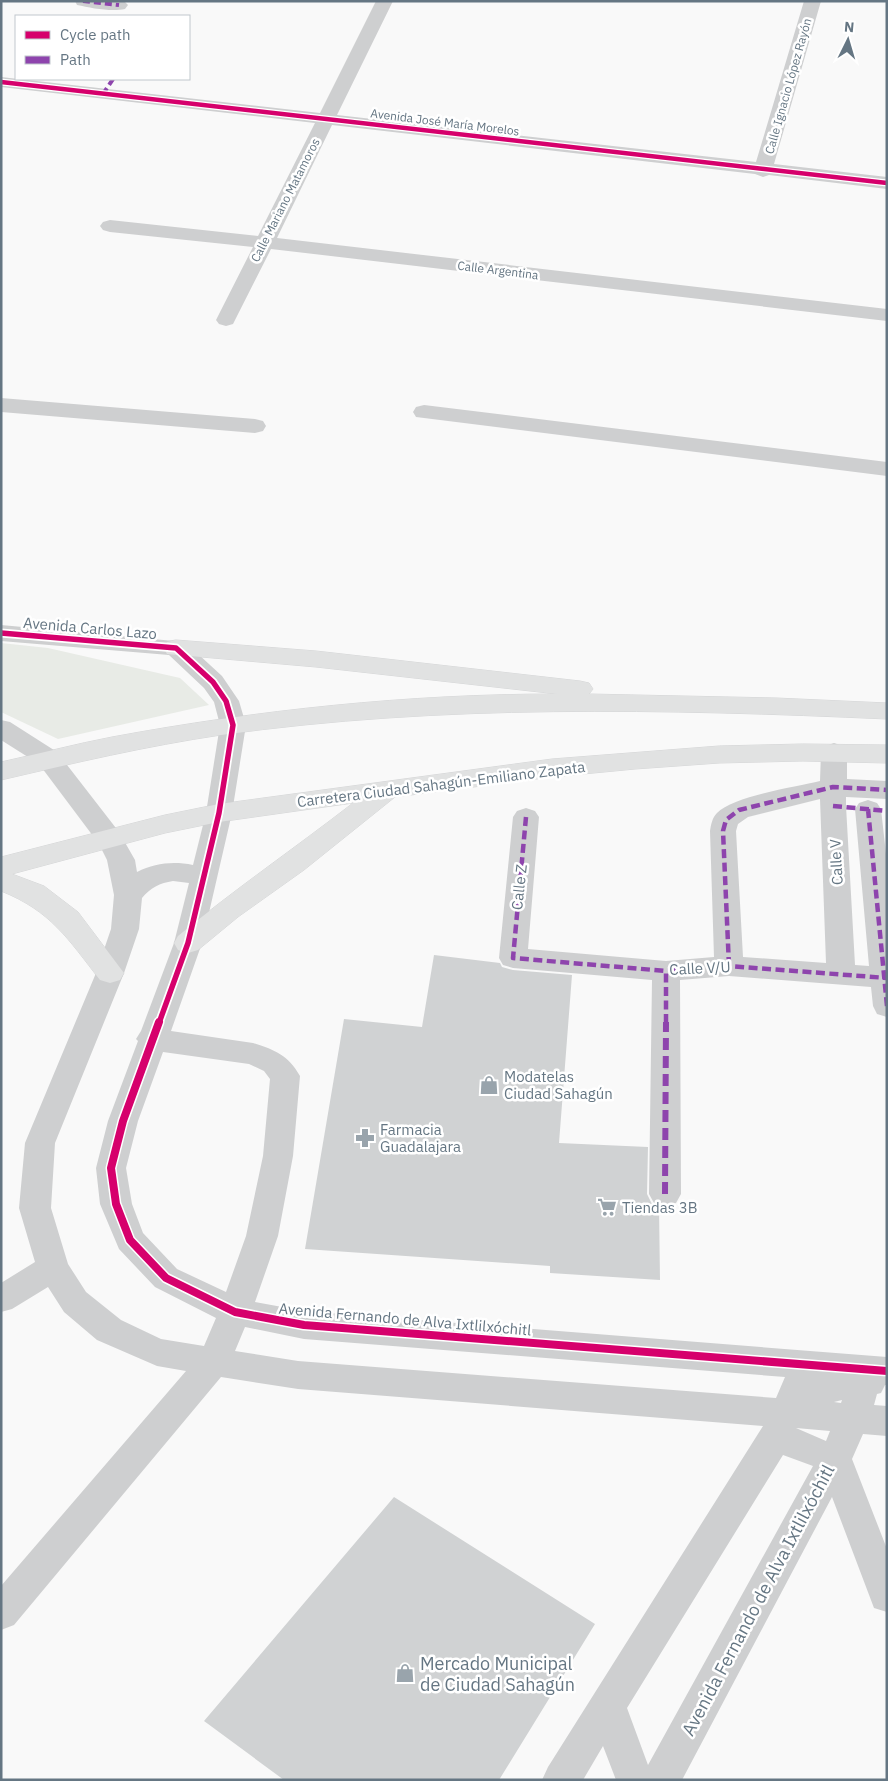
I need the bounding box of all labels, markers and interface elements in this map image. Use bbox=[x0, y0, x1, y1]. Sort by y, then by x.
legend bbox=[15, 15, 190, 80]
north arrow bbox=[823, 15, 873, 65]
street label: Calle Ignacio López Rayón bbox=[761, 16, 815, 156]
text: N bbox=[843, 18, 855, 36]
text: Cycle path bbox=[60, 25, 131, 44]
text: Path bbox=[60, 50, 91, 69]
street label: Avenida José María Morelos bbox=[370, 105, 520, 139]
street label: Calle Mariano Matamoros bbox=[247, 135, 323, 264]
street label: Calle Argentina bbox=[457, 258, 540, 282]
street label: Avenida Carlos Lazo bbox=[22, 613, 158, 643]
street label: Carretera Ciudad Sahagún-Emiliano Zapata bbox=[296, 757, 586, 811]
street label: Calle V bbox=[825, 838, 847, 886]
street label: Calle Z bbox=[507, 863, 531, 911]
street label: Calle V/U bbox=[669, 957, 731, 979]
place label: Modatelas Ciudad Sahagún bbox=[504, 1067, 613, 1103]
shop icon: Modatelas Ciudad Sahagún bbox=[478, 1074, 500, 1096]
place label: Farmacia Guadalajara bbox=[380, 1120, 461, 1156]
pharmacy icon: Farmacia Guadalajara bbox=[354, 1127, 376, 1149]
supermarket icon: Tiendas 3B bbox=[596, 1196, 618, 1218]
place label: Tiendas 3B bbox=[622, 1198, 697, 1217]
street label: Avenida Fernando de Alva Ixtlilxóchitl bbox=[278, 1298, 532, 1340]
street label: Avenida Fernando de Alva Ixtlilxóchitl bbox=[676, 1460, 840, 1740]
place label: Mercado Municipal de Ciudad Sahagún bbox=[420, 1652, 575, 1696]
shop icon: Mercado Municipal de Ciudad Sahagún bbox=[394, 1662, 416, 1684]

